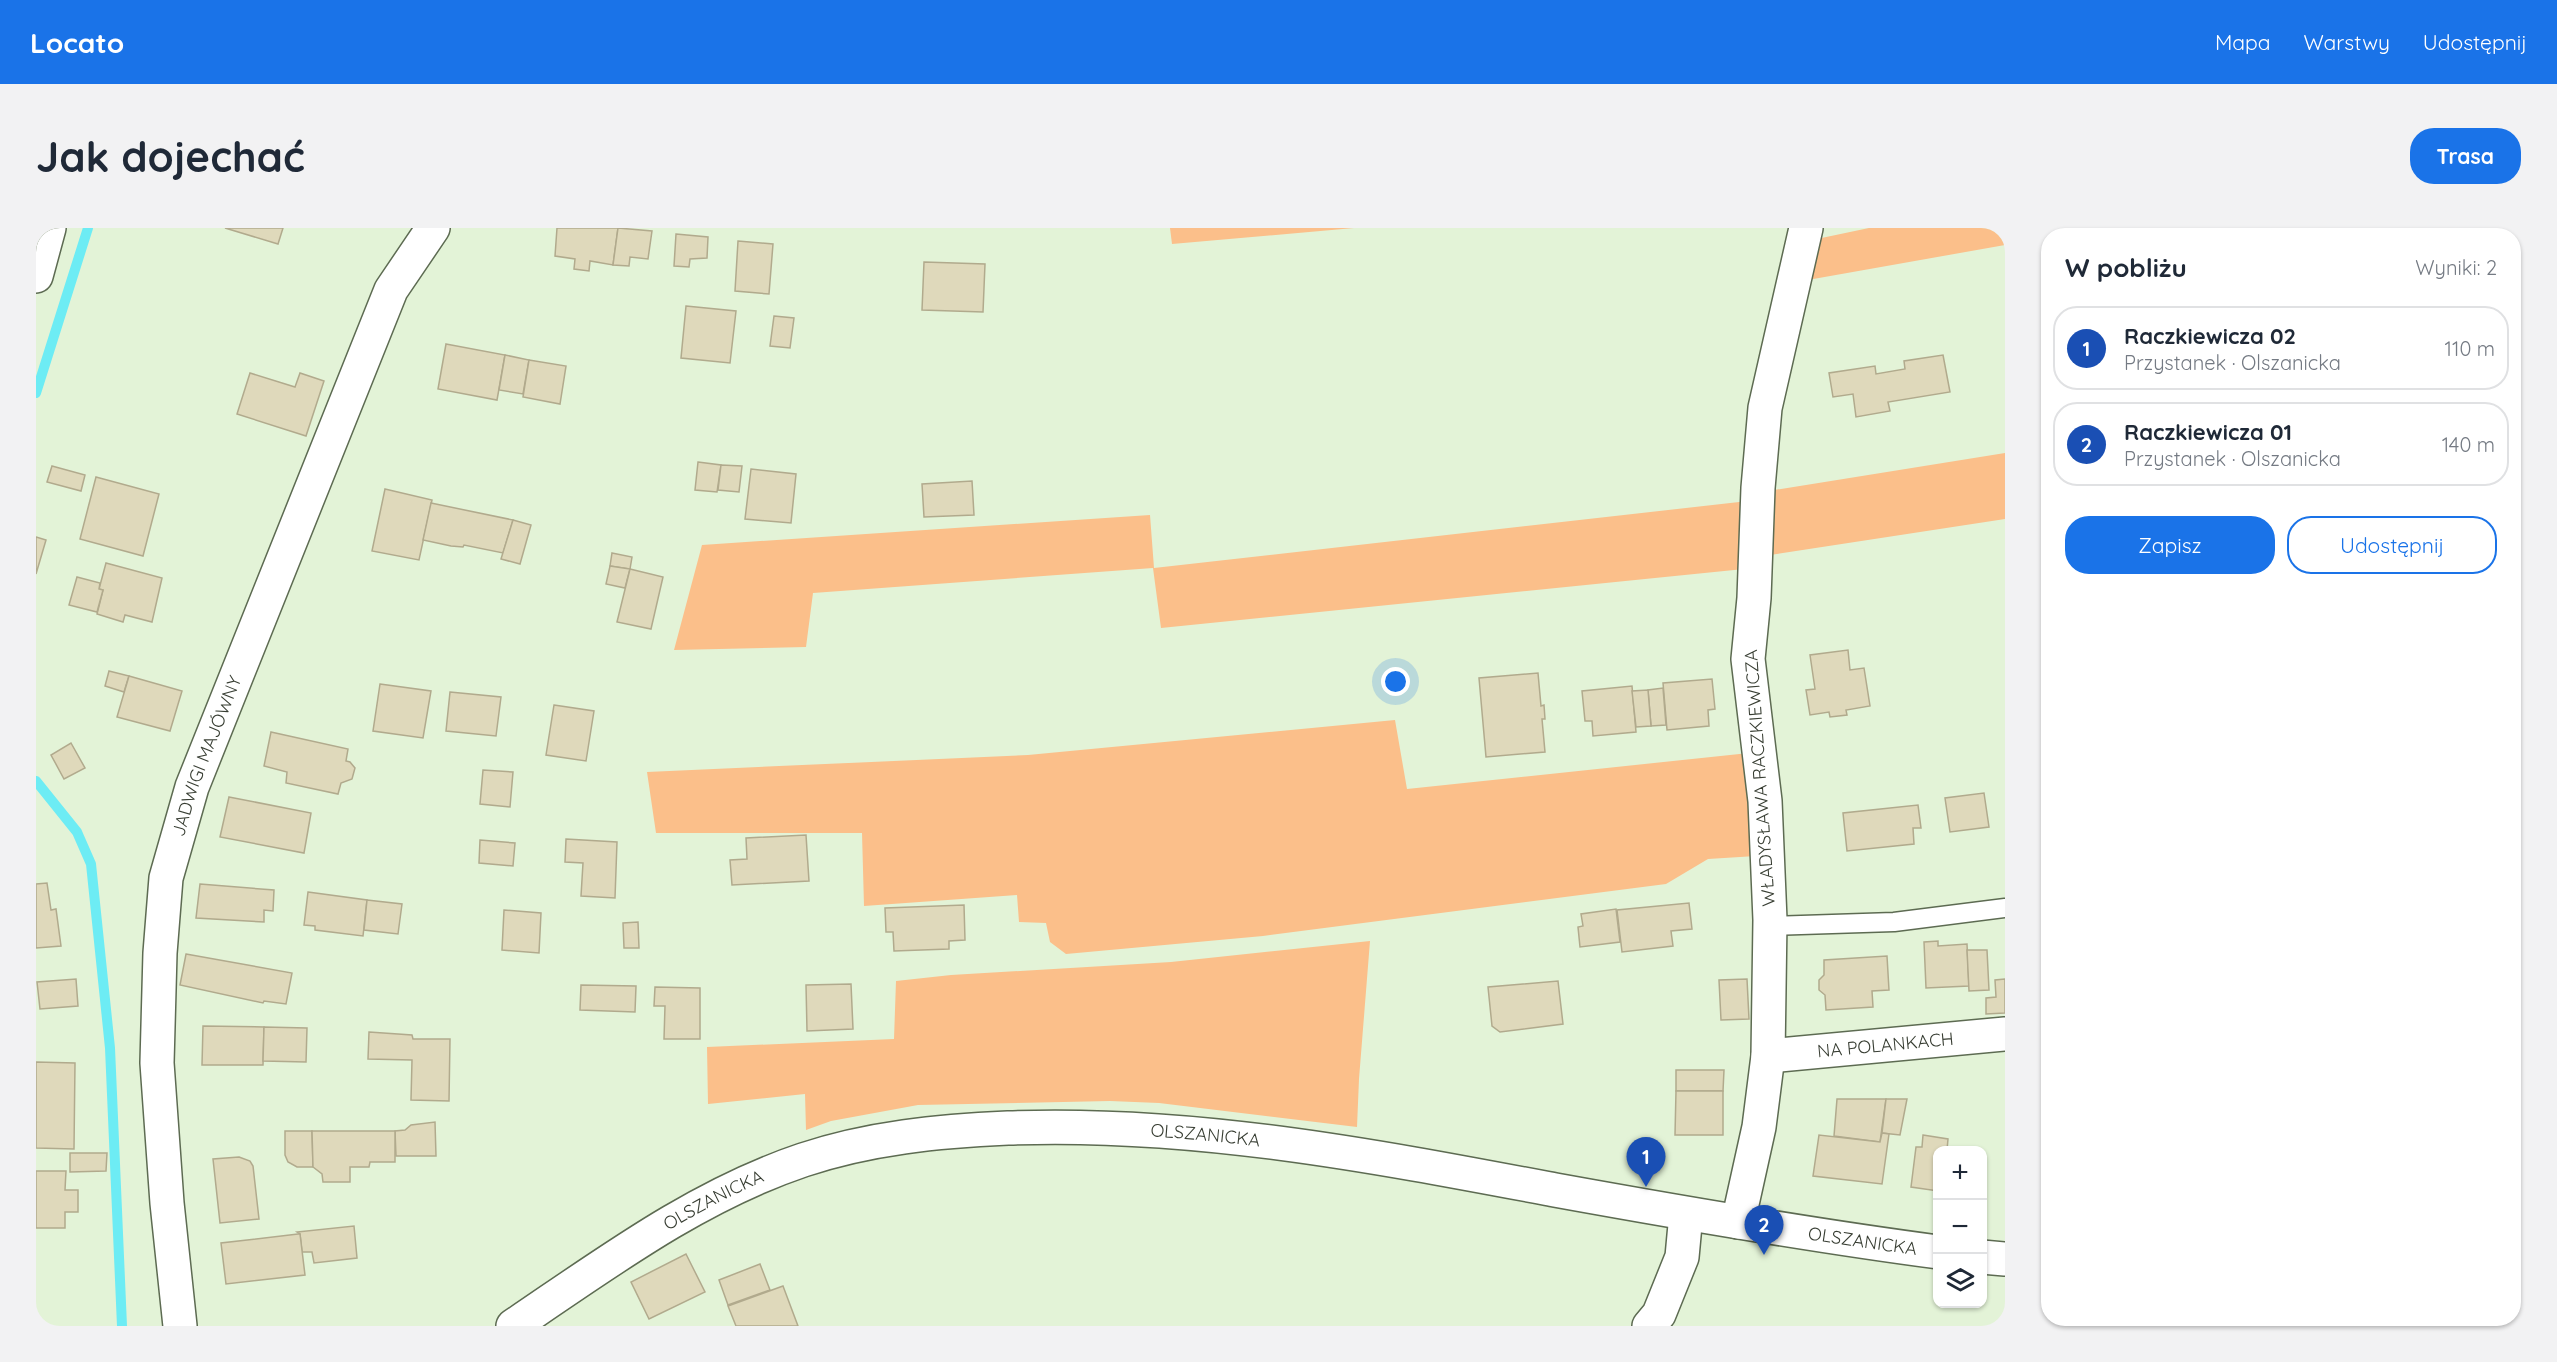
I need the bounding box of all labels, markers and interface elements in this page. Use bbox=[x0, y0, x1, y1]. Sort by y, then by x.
text: Locato bbox=[30, 25, 124, 60]
text: Mapa bbox=[2215, 29, 2270, 55]
text: Warstwy bbox=[2303, 29, 2390, 55]
text: Udostępnij bbox=[2423, 29, 2527, 55]
button: Trasa bbox=[2410, 128, 2521, 184]
text: Jak dojechać bbox=[36, 130, 305, 183]
text: W pobliżu bbox=[2065, 251, 2187, 284]
text: Wyniki: 2 bbox=[2415, 255, 2497, 280]
text: Raczkiewicza 02 bbox=[2124, 322, 2296, 350]
text: 1 bbox=[2083, 336, 2090, 361]
text: 110 m bbox=[2445, 336, 2495, 361]
text: Przystanek · Olszanicka bbox=[2124, 350, 2341, 375]
text: Raczkiewicza 01 bbox=[2124, 418, 2292, 446]
text: 2 bbox=[2081, 432, 2092, 457]
text: 140 m bbox=[2442, 432, 2495, 457]
text: Przystanek · Olszanicka bbox=[2124, 446, 2341, 471]
button: Zapisz bbox=[2065, 516, 2275, 574]
button: Udostępnij bbox=[2287, 516, 2497, 574]
street label: WŁADYSŁAWA RACZKIEWICZA bbox=[1739, 648, 1780, 907]
your location bbox=[1381, 667, 1410, 696]
street label: JADWIGI MAJÓWNY bbox=[167, 672, 246, 839]
street label: NA POLANKACH bbox=[1816, 1027, 1955, 1062]
street label: OLSZANICKA bbox=[1150, 1118, 1262, 1152]
pin: 1 bbox=[1626, 1138, 1666, 1187]
map controls bbox=[1933, 1146, 1987, 1308]
button: + bbox=[1933, 1146, 1987, 1200]
street label: OLSZANICKA bbox=[659, 1164, 767, 1235]
button: − bbox=[1933, 1200, 1987, 1254]
pin: 2 bbox=[1744, 1206, 1784, 1255]
street label: OLSZANICKA bbox=[1807, 1221, 1919, 1260]
button: layers bbox=[1933, 1254, 1987, 1308]

